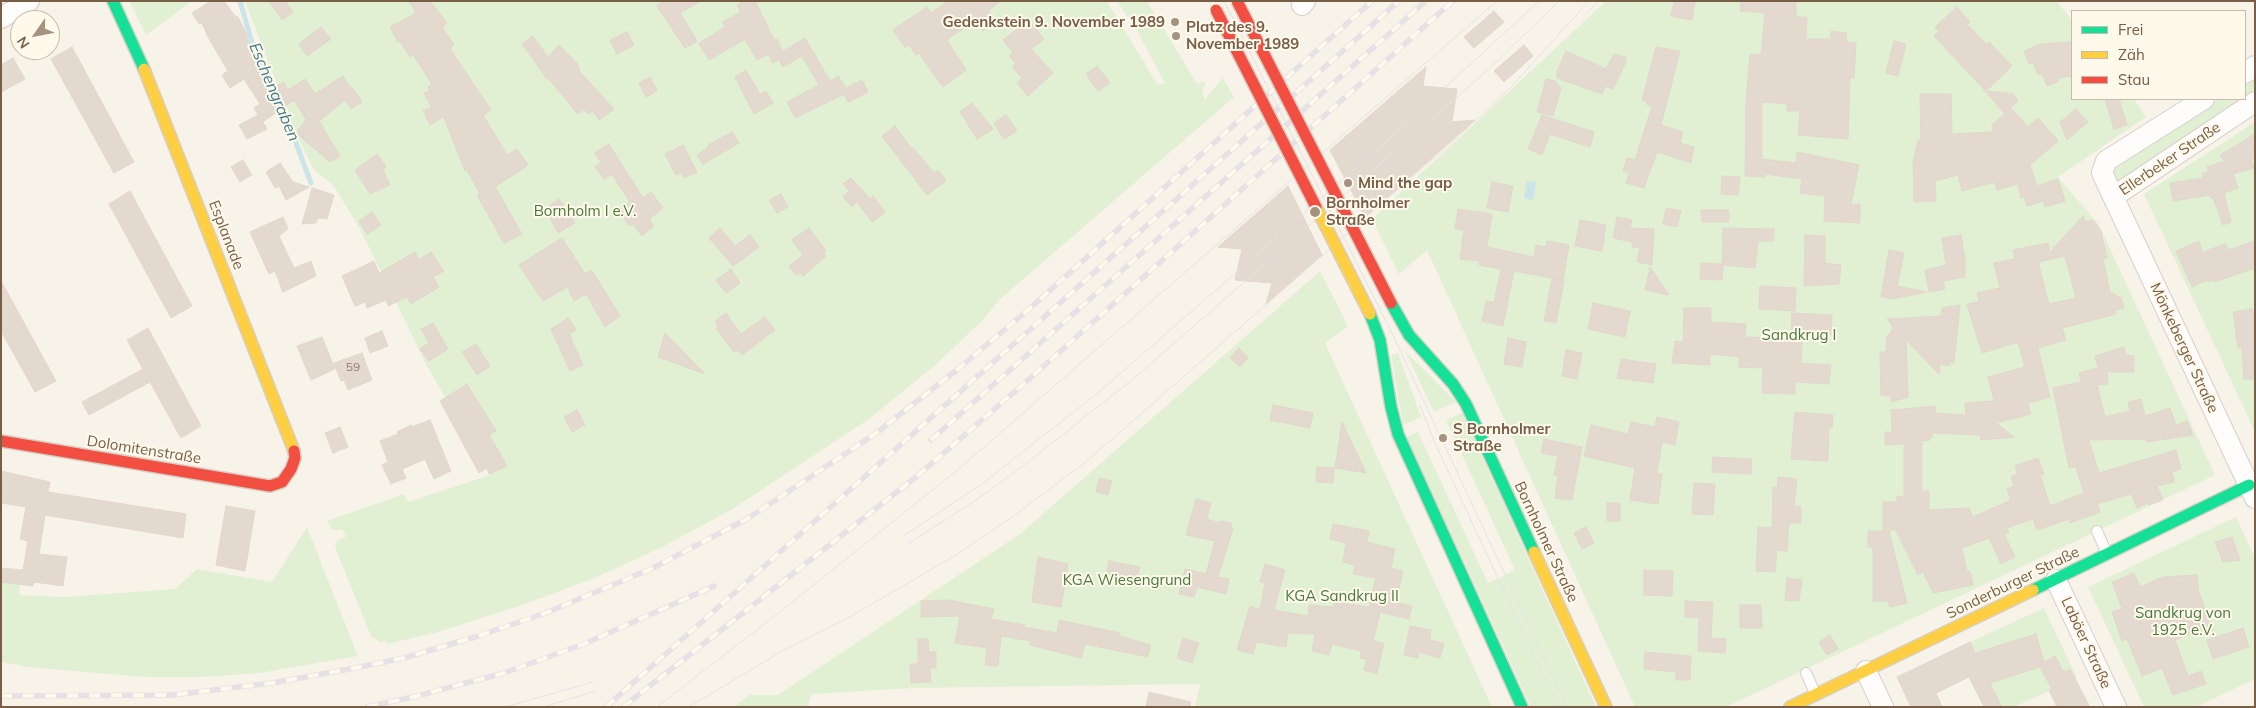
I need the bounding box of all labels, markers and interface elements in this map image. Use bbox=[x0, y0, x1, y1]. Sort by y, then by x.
north arrow bbox=[10, 10, 60, 60]
legend bbox=[2071, 10, 2246, 100]
place label: Gedenkstein 9. November 1989 bbox=[942, 13, 1165, 31]
marker: Gedenkstein 9. November 1989 bbox=[1169, 16, 1181, 28]
place label: Platz des 9. November 1989 bbox=[1186, 18, 1299, 53]
text: Frei bbox=[2118, 20, 2143, 39]
marker: Platz des 9. November 1989 bbox=[1170, 30, 1182, 42]
text: N bbox=[13, 33, 34, 52]
water label: Eschengraben bbox=[245, 40, 303, 144]
text: Zäh bbox=[2118, 45, 2145, 64]
text: Stau bbox=[2118, 70, 2150, 89]
street label: Ellerbeker Straße bbox=[2116, 118, 2224, 200]
place label: Mind the gap bbox=[1358, 174, 1452, 192]
marker: Mind the gap bbox=[1342, 177, 1354, 189]
place label: Bornholmer Straße bbox=[1326, 194, 1410, 229]
street label: Esplanade bbox=[205, 198, 247, 272]
park label: Bornholm I e.V. bbox=[534, 202, 636, 220]
marker: Bornholmer Straße bbox=[1308, 205, 1322, 219]
street label: Mönkeberger Straße bbox=[2146, 280, 2222, 416]
park label: Sandkrug I bbox=[1762, 326, 1836, 344]
house number: 59 bbox=[346, 360, 360, 374]
place label: S Bornholmer Straße bbox=[1453, 420, 1550, 455]
street label: Dolomitenstraße bbox=[86, 432, 202, 468]
marker: S Bornholmer Straße bbox=[1437, 432, 1449, 444]
street label: Bornholmer Straße bbox=[1510, 479, 1582, 605]
street label: Sonderburger Straße bbox=[1944, 543, 2082, 623]
park label: KGA Wiesengrund bbox=[1063, 571, 1191, 589]
park label: KGA Sandkrug II bbox=[1285, 587, 1399, 605]
street label: Laböer Straße bbox=[2057, 594, 2115, 692]
park label: Sandkrug von 1925 e.V. bbox=[2135, 604, 2231, 639]

